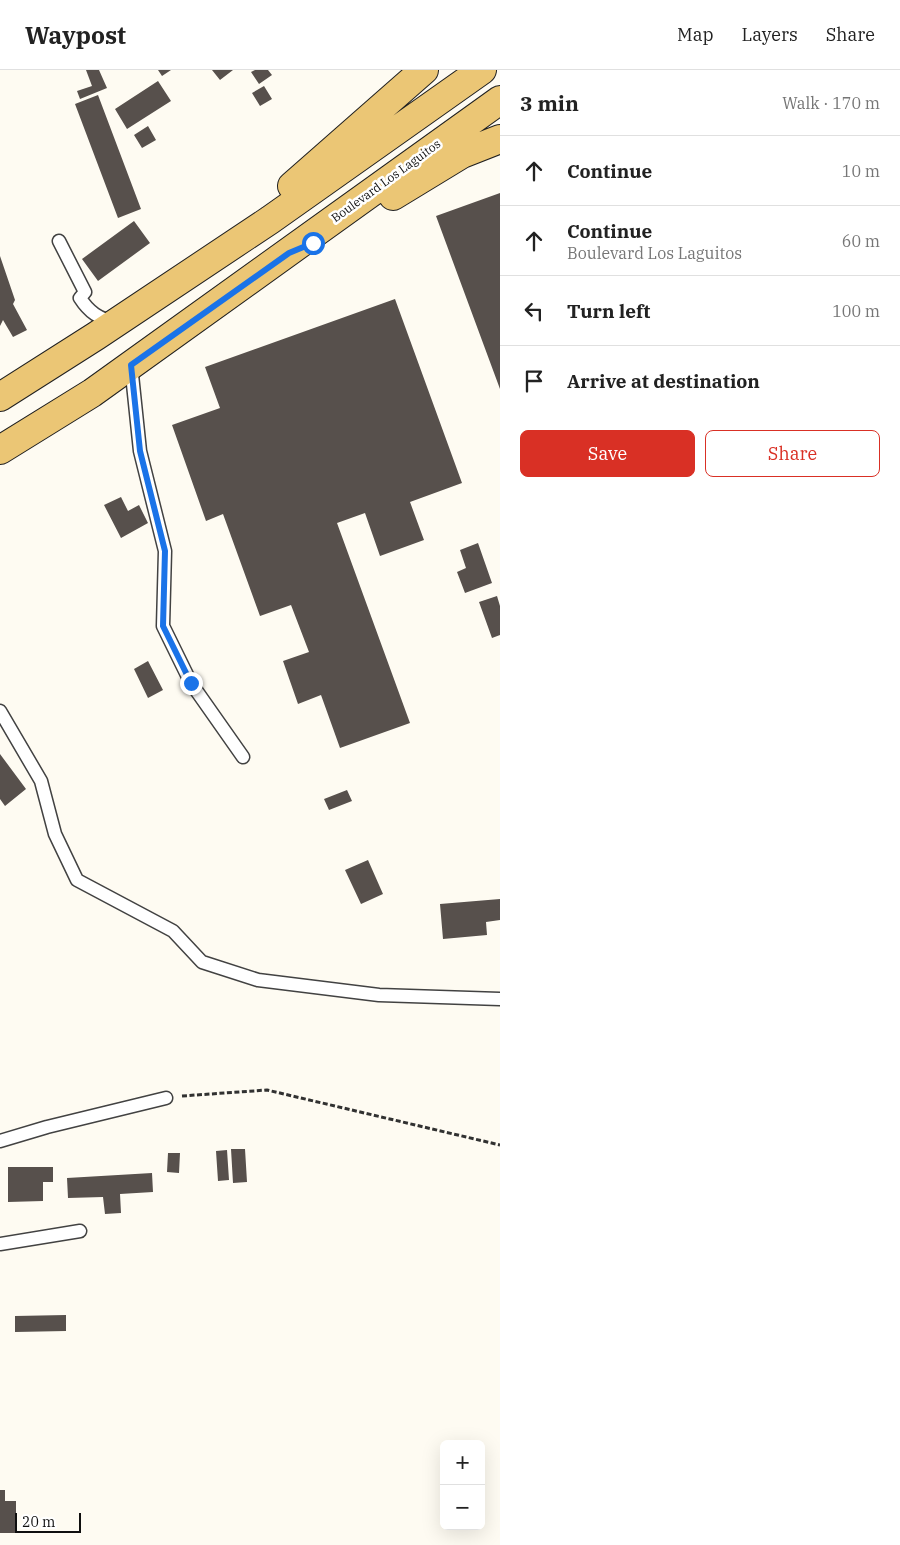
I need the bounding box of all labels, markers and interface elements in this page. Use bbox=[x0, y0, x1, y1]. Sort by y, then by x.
text: Waypost bbox=[25, 19, 126, 51]
text: Map bbox=[677, 23, 714, 46]
text: Layers bbox=[742, 23, 798, 46]
text: Share bbox=[826, 23, 875, 46]
text: 3 min bbox=[520, 89, 579, 117]
text: Walk · 170 m bbox=[782, 93, 880, 113]
street label: Boulevard Los Laguitos bbox=[328, 136, 443, 225]
icon: ahead bbox=[520, 157, 548, 185]
text: Continue bbox=[567, 159, 652, 183]
text: 10 m bbox=[842, 161, 880, 181]
text: Continue bbox=[567, 219, 652, 243]
icon: ahead bbox=[520, 227, 548, 255]
text: 60 m bbox=[842, 231, 880, 251]
route start bbox=[302, 232, 325, 255]
text: Boulevard Los Laguitos bbox=[567, 243, 742, 263]
icon: left bbox=[520, 297, 548, 325]
text: Turn left bbox=[567, 299, 650, 323]
text: 100 m bbox=[832, 301, 880, 321]
icon: arrive bbox=[520, 367, 548, 395]
text: Arrive at destination bbox=[567, 369, 760, 393]
button: Save bbox=[520, 430, 695, 477]
button: Share bbox=[705, 430, 880, 477]
route end bbox=[180, 672, 203, 695]
map controls bbox=[440, 1440, 485, 1530]
button: + bbox=[440, 1440, 485, 1485]
button: − bbox=[440, 1485, 485, 1530]
scale bar bbox=[15, 1510, 81, 1533]
text: 20 m bbox=[22, 1513, 55, 1531]

